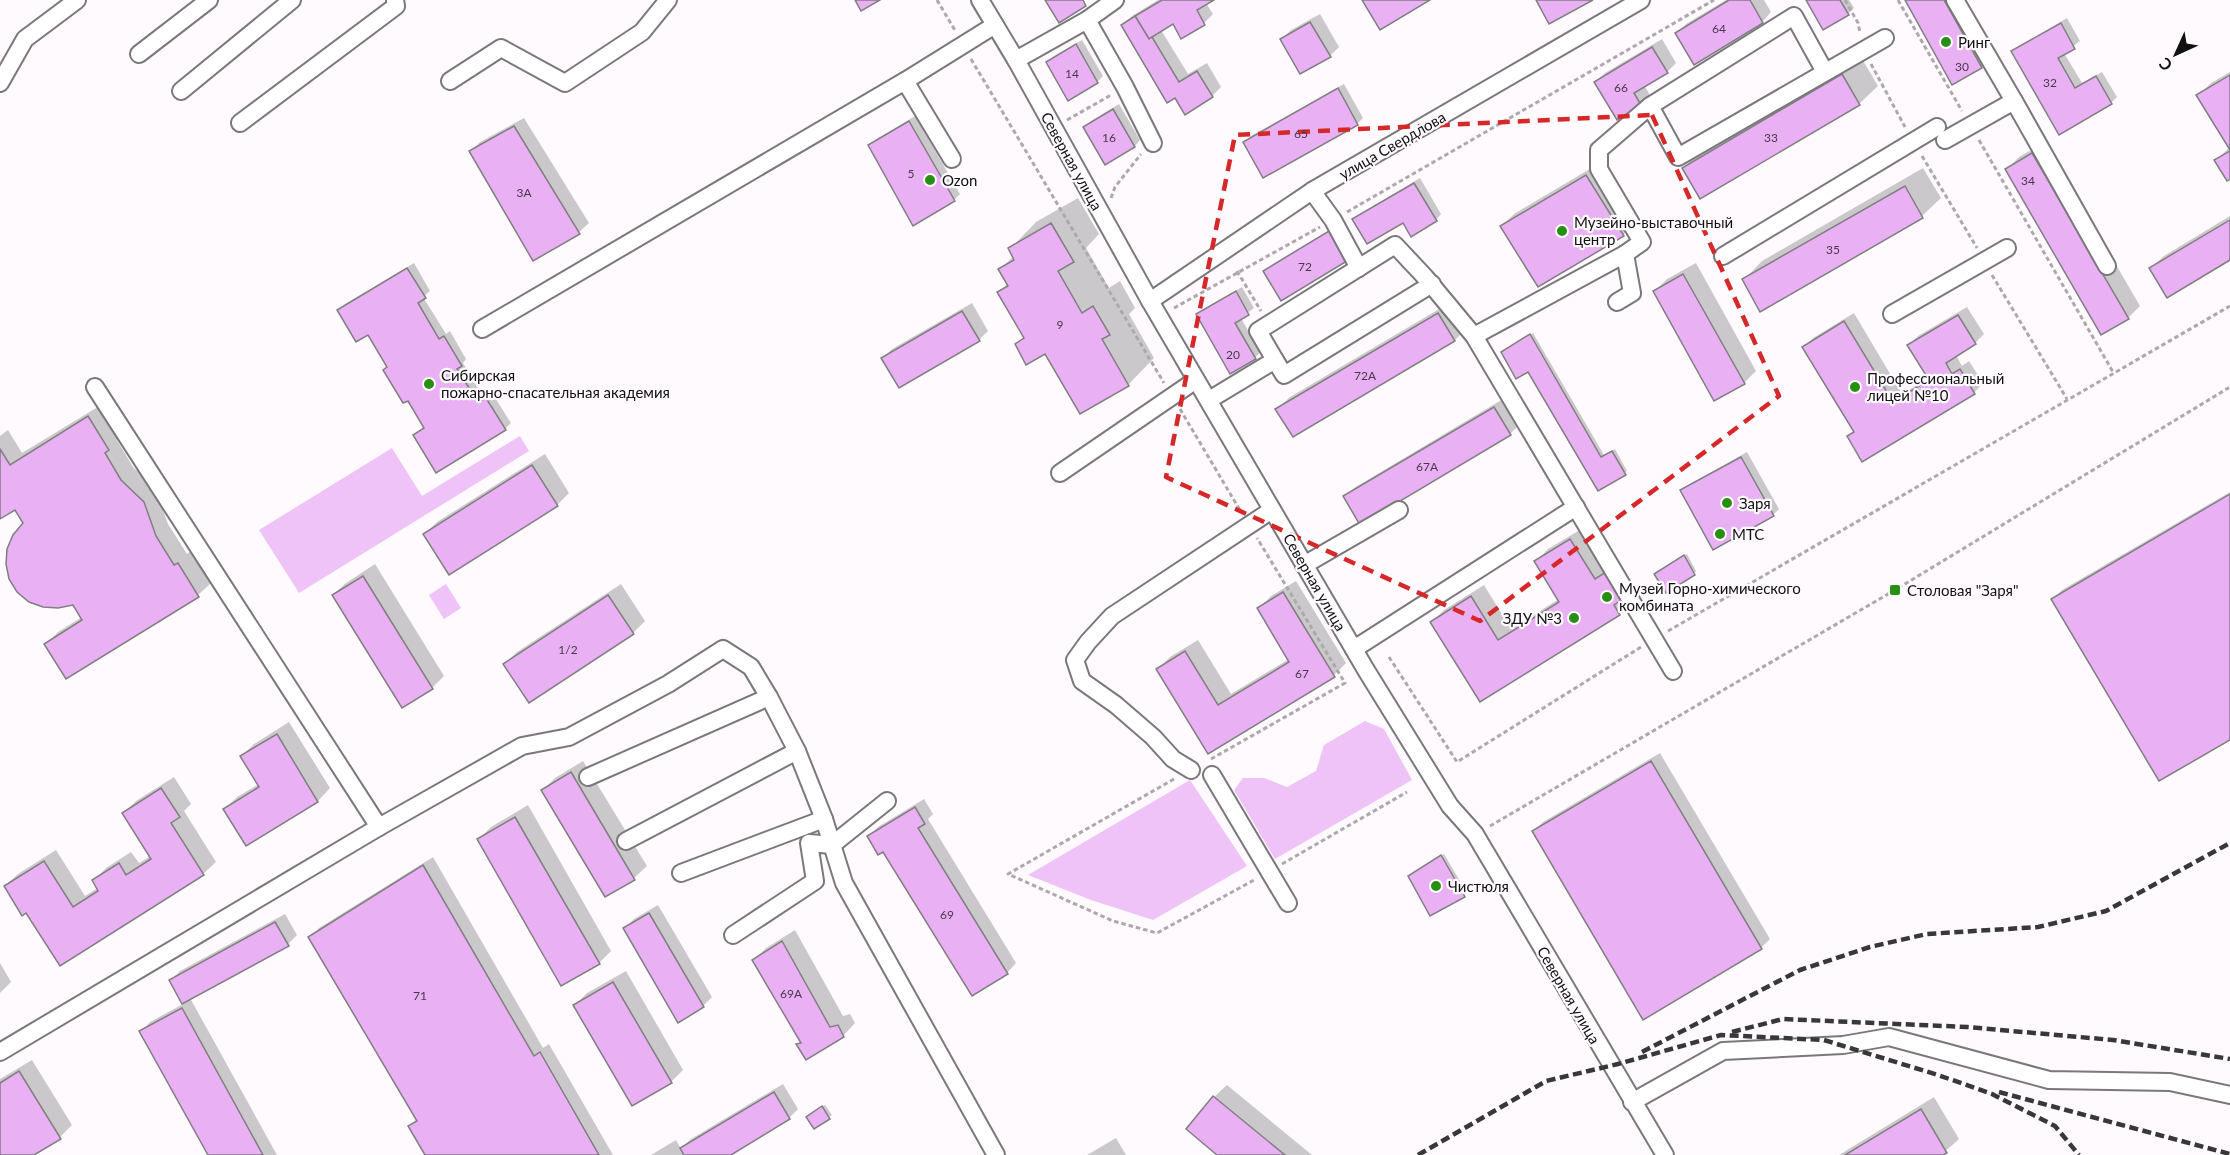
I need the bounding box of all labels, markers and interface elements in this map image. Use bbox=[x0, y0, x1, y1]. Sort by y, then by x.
house number: 64 bbox=[1712, 21, 1726, 36]
north arrow bbox=[2146, 24, 2206, 84]
place label: Ринг bbox=[1958, 33, 1990, 51]
marker: Ринг bbox=[1939, 35, 1953, 49]
text: С bbox=[2154, 54, 2176, 75]
house number: 30 bbox=[1955, 59, 1969, 74]
house number: 14 bbox=[1065, 66, 1079, 81]
house number: 32 bbox=[2043, 75, 2057, 90]
house number: 66 bbox=[1614, 80, 1628, 95]
street label: улица Свердлова bbox=[1336, 107, 1448, 183]
street label: Северная улица bbox=[1038, 109, 1106, 213]
house number: 65 bbox=[1294, 126, 1308, 141]
house number: 16 bbox=[1102, 130, 1116, 145]
house number: 33 bbox=[1764, 130, 1778, 145]
house number: 5 bbox=[908, 166, 915, 181]
place label: Ozon bbox=[942, 171, 977, 189]
marker: Ozon bbox=[923, 173, 937, 187]
house number: 34 bbox=[2021, 173, 2035, 188]
house number: 3А bbox=[516, 185, 532, 200]
place label: Музейно-выставочный центр bbox=[1574, 213, 1733, 248]
marker: Музейно-выставочный центр bbox=[1555, 224, 1569, 238]
house number: 35 bbox=[1826, 242, 1840, 257]
house number: 72 bbox=[1298, 259, 1312, 274]
house number: 9 bbox=[1057, 317, 1064, 332]
house number: 20 bbox=[1226, 347, 1240, 362]
place label: Сибирская пожарно-спасательная академия bbox=[441, 366, 670, 401]
house number: 72А bbox=[1354, 368, 1377, 383]
place label: Профессиональный лицей №10 bbox=[1867, 369, 2004, 404]
marker: Сибирская пожарно-спасательная академия bbox=[422, 377, 436, 391]
marker: Профессиональный лицей №10 bbox=[1848, 380, 1862, 394]
house number: 67А bbox=[1416, 459, 1439, 474]
place label: Заря bbox=[1739, 494, 1771, 512]
marker: Заря bbox=[1720, 496, 1734, 510]
place label: МТС bbox=[1732, 525, 1764, 543]
marker: МТС bbox=[1713, 527, 1727, 541]
street label: Северная улица bbox=[1280, 530, 1350, 634]
place label: Музей Горно-химического комбината bbox=[1619, 579, 1801, 614]
place label: Столовая "Заря" bbox=[1907, 581, 2019, 599]
marker: Столовая "Заря" bbox=[1888, 583, 1902, 597]
marker: Музей Горно-химического комбината bbox=[1600, 590, 1614, 604]
place label: ЗДУ №3 bbox=[1503, 609, 1562, 627]
marker: ЗДУ №3 bbox=[1567, 611, 1581, 625]
house number: 1/2 bbox=[558, 642, 578, 657]
house number: 67 bbox=[1295, 666, 1309, 681]
place label: Чистюля bbox=[1448, 877, 1509, 895]
marker: Чистюля bbox=[1429, 879, 1443, 893]
house number: 69 bbox=[940, 907, 954, 922]
street label: Северная улица bbox=[1534, 943, 1604, 1047]
house number: 69А bbox=[780, 986, 803, 1001]
house number: 71 bbox=[413, 988, 427, 1003]

